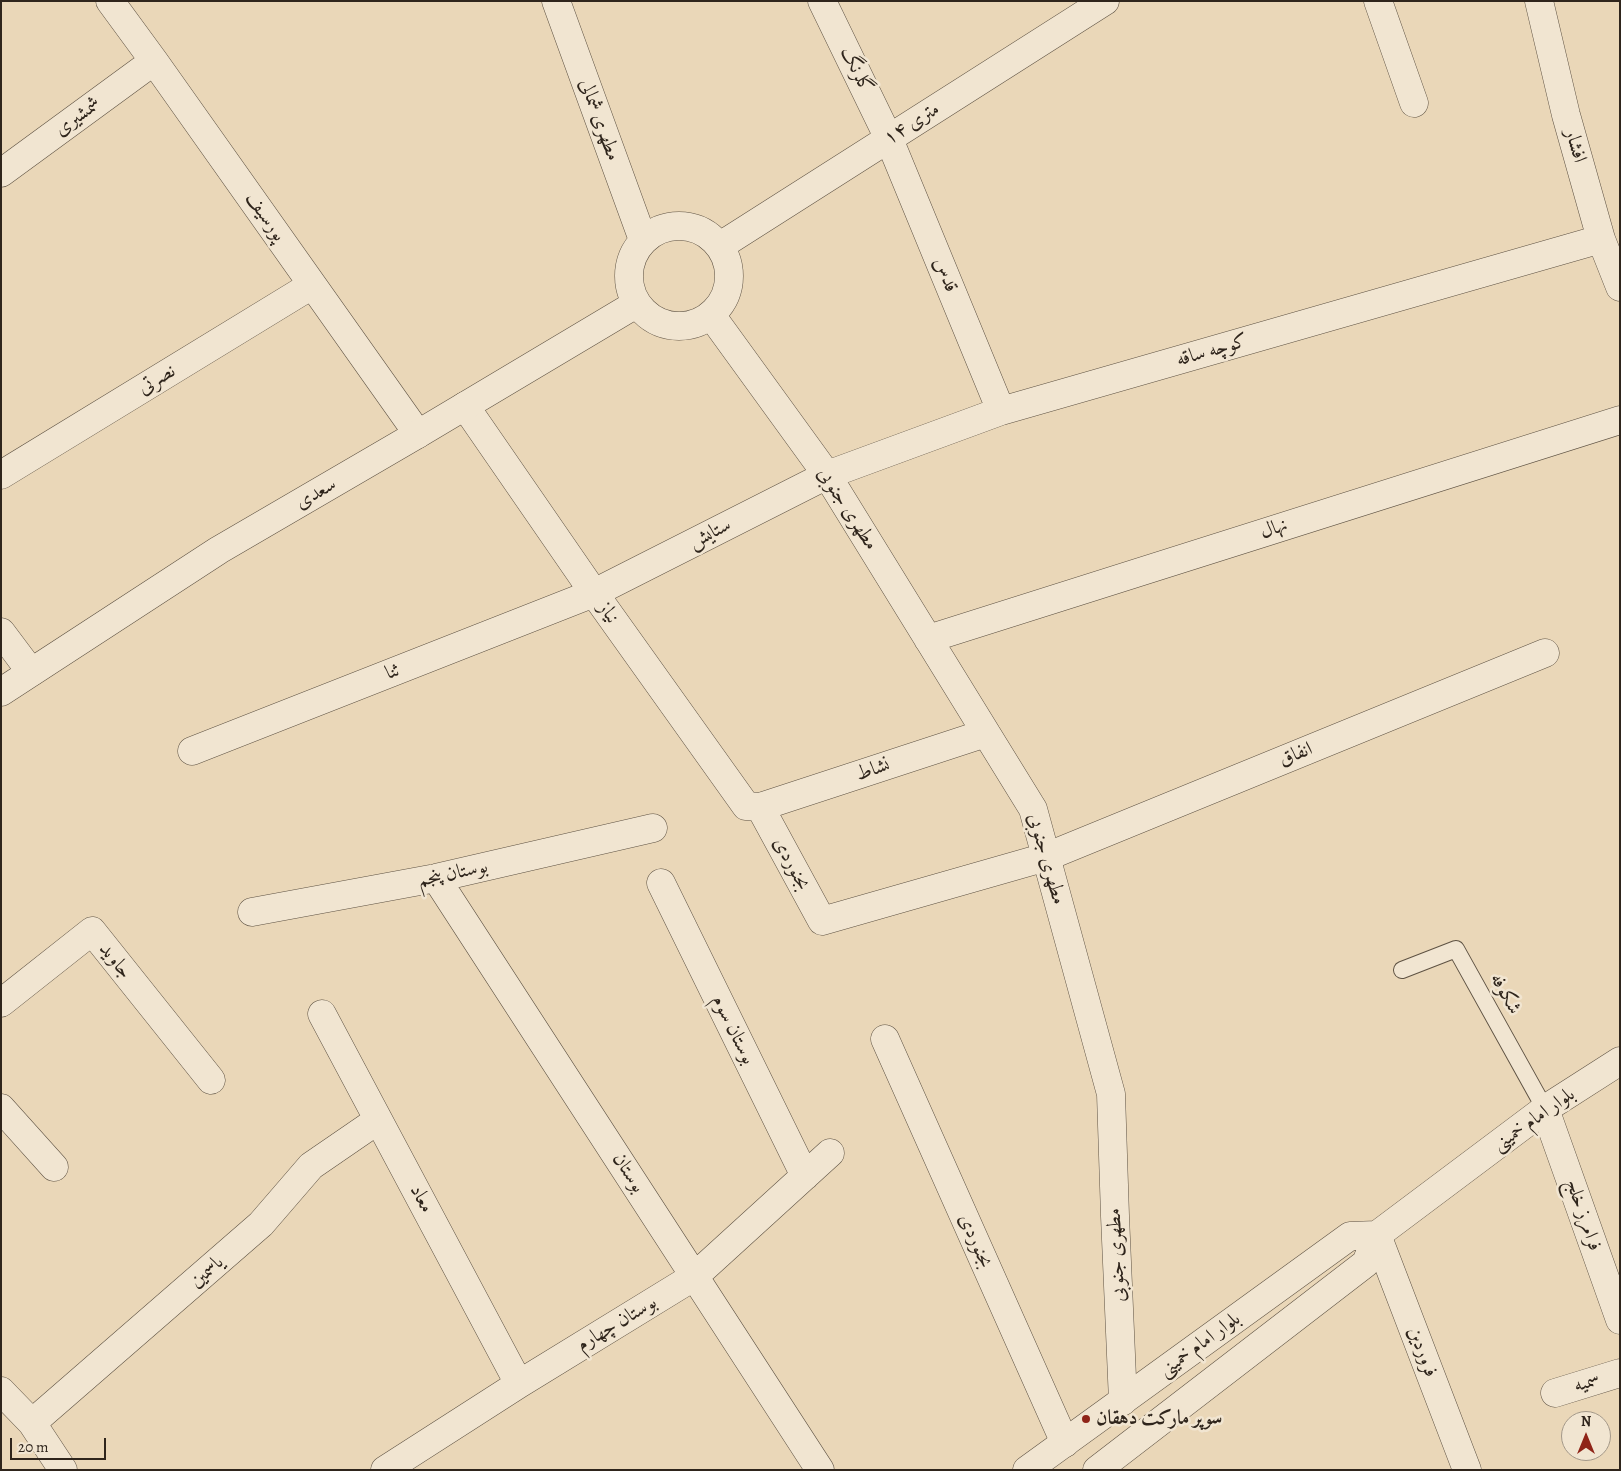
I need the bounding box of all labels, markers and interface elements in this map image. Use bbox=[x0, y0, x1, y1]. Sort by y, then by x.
street label: گلرنگ bbox=[835, 43, 877, 97]
street label: مطهری شمالی bbox=[573, 76, 625, 164]
street label: شمشیری bbox=[50, 92, 106, 142]
street label: متری ۱۴ bbox=[880, 98, 944, 150]
street label: افشار bbox=[1559, 126, 1591, 166]
street label: پورسیف bbox=[239, 188, 291, 246]
street label: قدس bbox=[927, 254, 963, 296]
street label: کوچه ساقه bbox=[1174, 329, 1250, 373]
street label: نصرتی bbox=[134, 359, 180, 401]
street label: مطهری جنوبی bbox=[811, 463, 883, 555]
street label: سعدی bbox=[291, 473, 341, 515]
street label: ستایش bbox=[685, 513, 735, 555]
street label: نهال bbox=[1257, 513, 1291, 545]
street label: نیاز bbox=[592, 597, 624, 629]
street label: ثنا bbox=[382, 658, 404, 686]
street label: انفاق bbox=[1276, 738, 1316, 772]
street label: نشاط bbox=[853, 753, 893, 787]
street label: مطهری جنوبی bbox=[1022, 811, 1070, 907]
street label: بجنوردی bbox=[767, 833, 815, 895]
street label: بوستان پنجم bbox=[416, 855, 490, 893]
street label: جاوید bbox=[93, 938, 137, 984]
street label: شکوفه bbox=[1484, 969, 1526, 1019]
street label: بوستان سوم bbox=[706, 991, 760, 1069]
street label: بلوار امام خمینی bbox=[1488, 1083, 1580, 1157]
street label: بوستان bbox=[606, 1148, 650, 1198]
street label: فرامرز خلج bbox=[1560, 1176, 1606, 1254]
street label: معاد bbox=[404, 1181, 438, 1217]
street label: مطهری جنوبی bbox=[1103, 1207, 1131, 1303]
street label: بجنوردی bbox=[952, 1210, 998, 1272]
street label: یاسمین bbox=[185, 1251, 229, 1293]
street label: بوستان چهارم bbox=[572, 1291, 662, 1357]
street label: بلوار امام خمینی bbox=[1154, 1307, 1246, 1383]
street label: فروردین bbox=[1402, 1323, 1442, 1381]
street label: سمیه bbox=[1571, 1368, 1603, 1398]
place label: سوپر مارکت دهقان bbox=[1096, 1407, 1222, 1431]
north arrow bbox=[1561, 1411, 1611, 1461]
text: N bbox=[1581, 1412, 1591, 1431]
marker: سوپر مارکت دهقان bbox=[1080, 1413, 1092, 1425]
scale bar bbox=[12, 1428, 109, 1460]
text: 20 m bbox=[18, 1437, 49, 1457]

